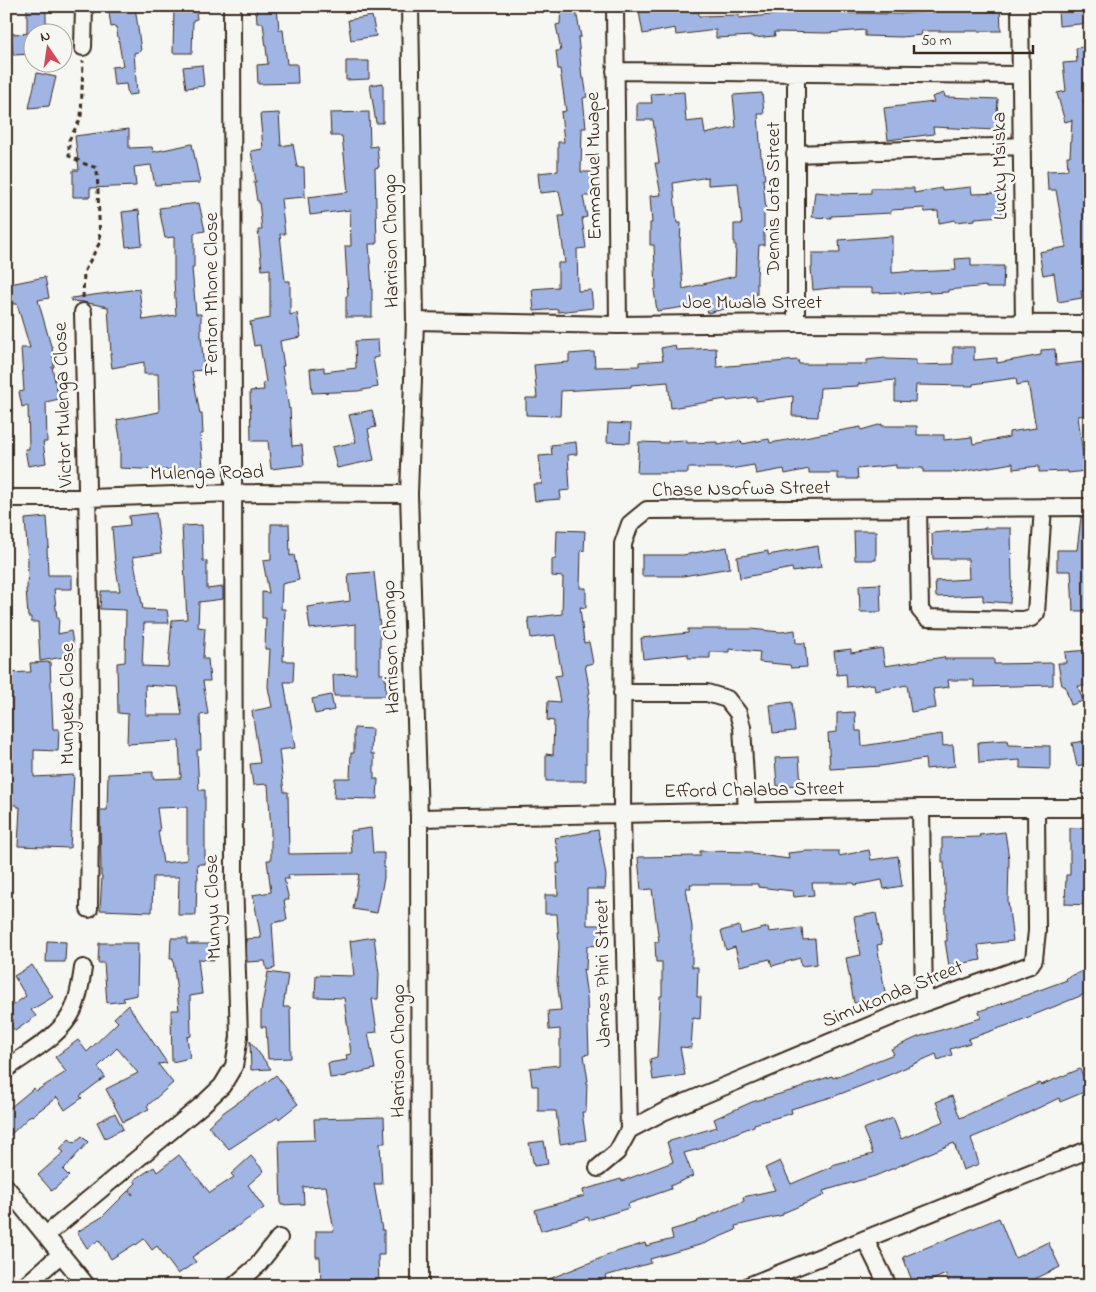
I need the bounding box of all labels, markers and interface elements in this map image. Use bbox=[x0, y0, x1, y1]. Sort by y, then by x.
north arrow bbox=[22, 22, 72, 72]
scale bar bbox=[914, 22, 1032, 54]
text: N bbox=[38, 26, 52, 48]
text: 50 m bbox=[921, 30, 952, 52]
street label: Emmanuel Mwape bbox=[579, 92, 611, 240]
street label: Lucky Msiska bbox=[986, 112, 1016, 220]
street label: Dennis Lota Street bbox=[760, 121, 789, 275]
street label: Harrison Chongo bbox=[376, 174, 409, 308]
street label: Fenton Mhone Close bbox=[198, 212, 227, 377]
street label: Joe Mwala Street bbox=[682, 289, 822, 318]
street label: Victor Mulenga Close bbox=[47, 322, 82, 489]
street label: Mulenga Road bbox=[150, 459, 264, 490]
street label: Chase Nsofwa Street bbox=[652, 474, 831, 506]
street label: Harrison Chongo bbox=[375, 579, 410, 714]
street label: Munyeka Close bbox=[54, 643, 83, 765]
street label: Efford Chalaba Street bbox=[664, 775, 845, 807]
street label: Munyu Close bbox=[198, 854, 230, 960]
street label: James Phiri Street bbox=[588, 898, 620, 1048]
street label: Simukonda Street bbox=[818, 953, 968, 1037]
street label: Harrison Chongo bbox=[385, 984, 415, 1118]

